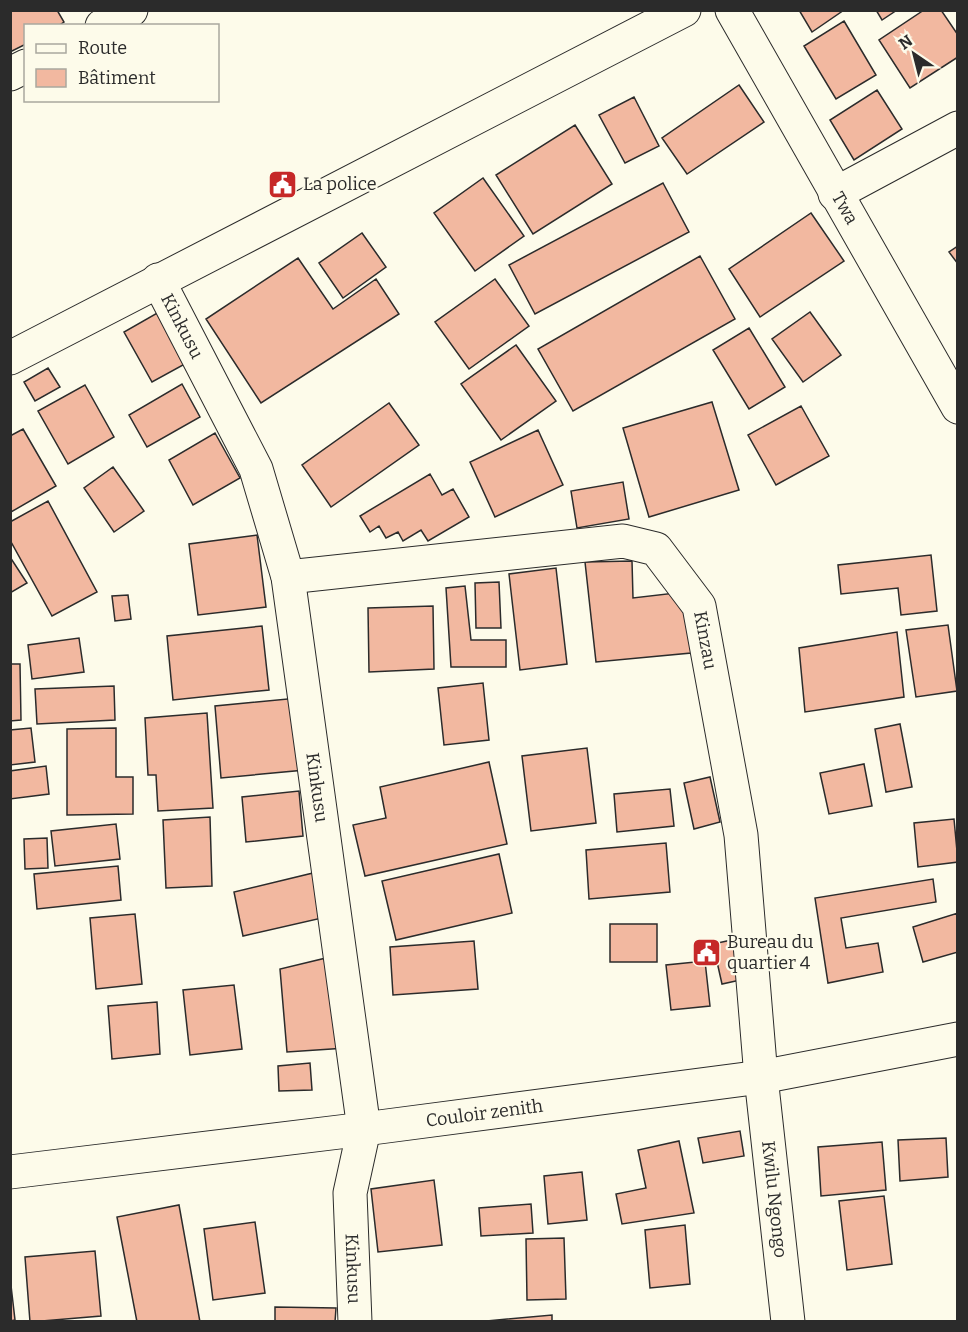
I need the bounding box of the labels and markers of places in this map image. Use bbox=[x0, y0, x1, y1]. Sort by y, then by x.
public building icon: La police bbox=[266, 168, 298, 200]
place label: La police bbox=[303, 173, 377, 195]
place label: Bureau du quartier 4 bbox=[727, 931, 813, 974]
public building icon: Bureau du quartier 4 bbox=[690, 936, 722, 968]

